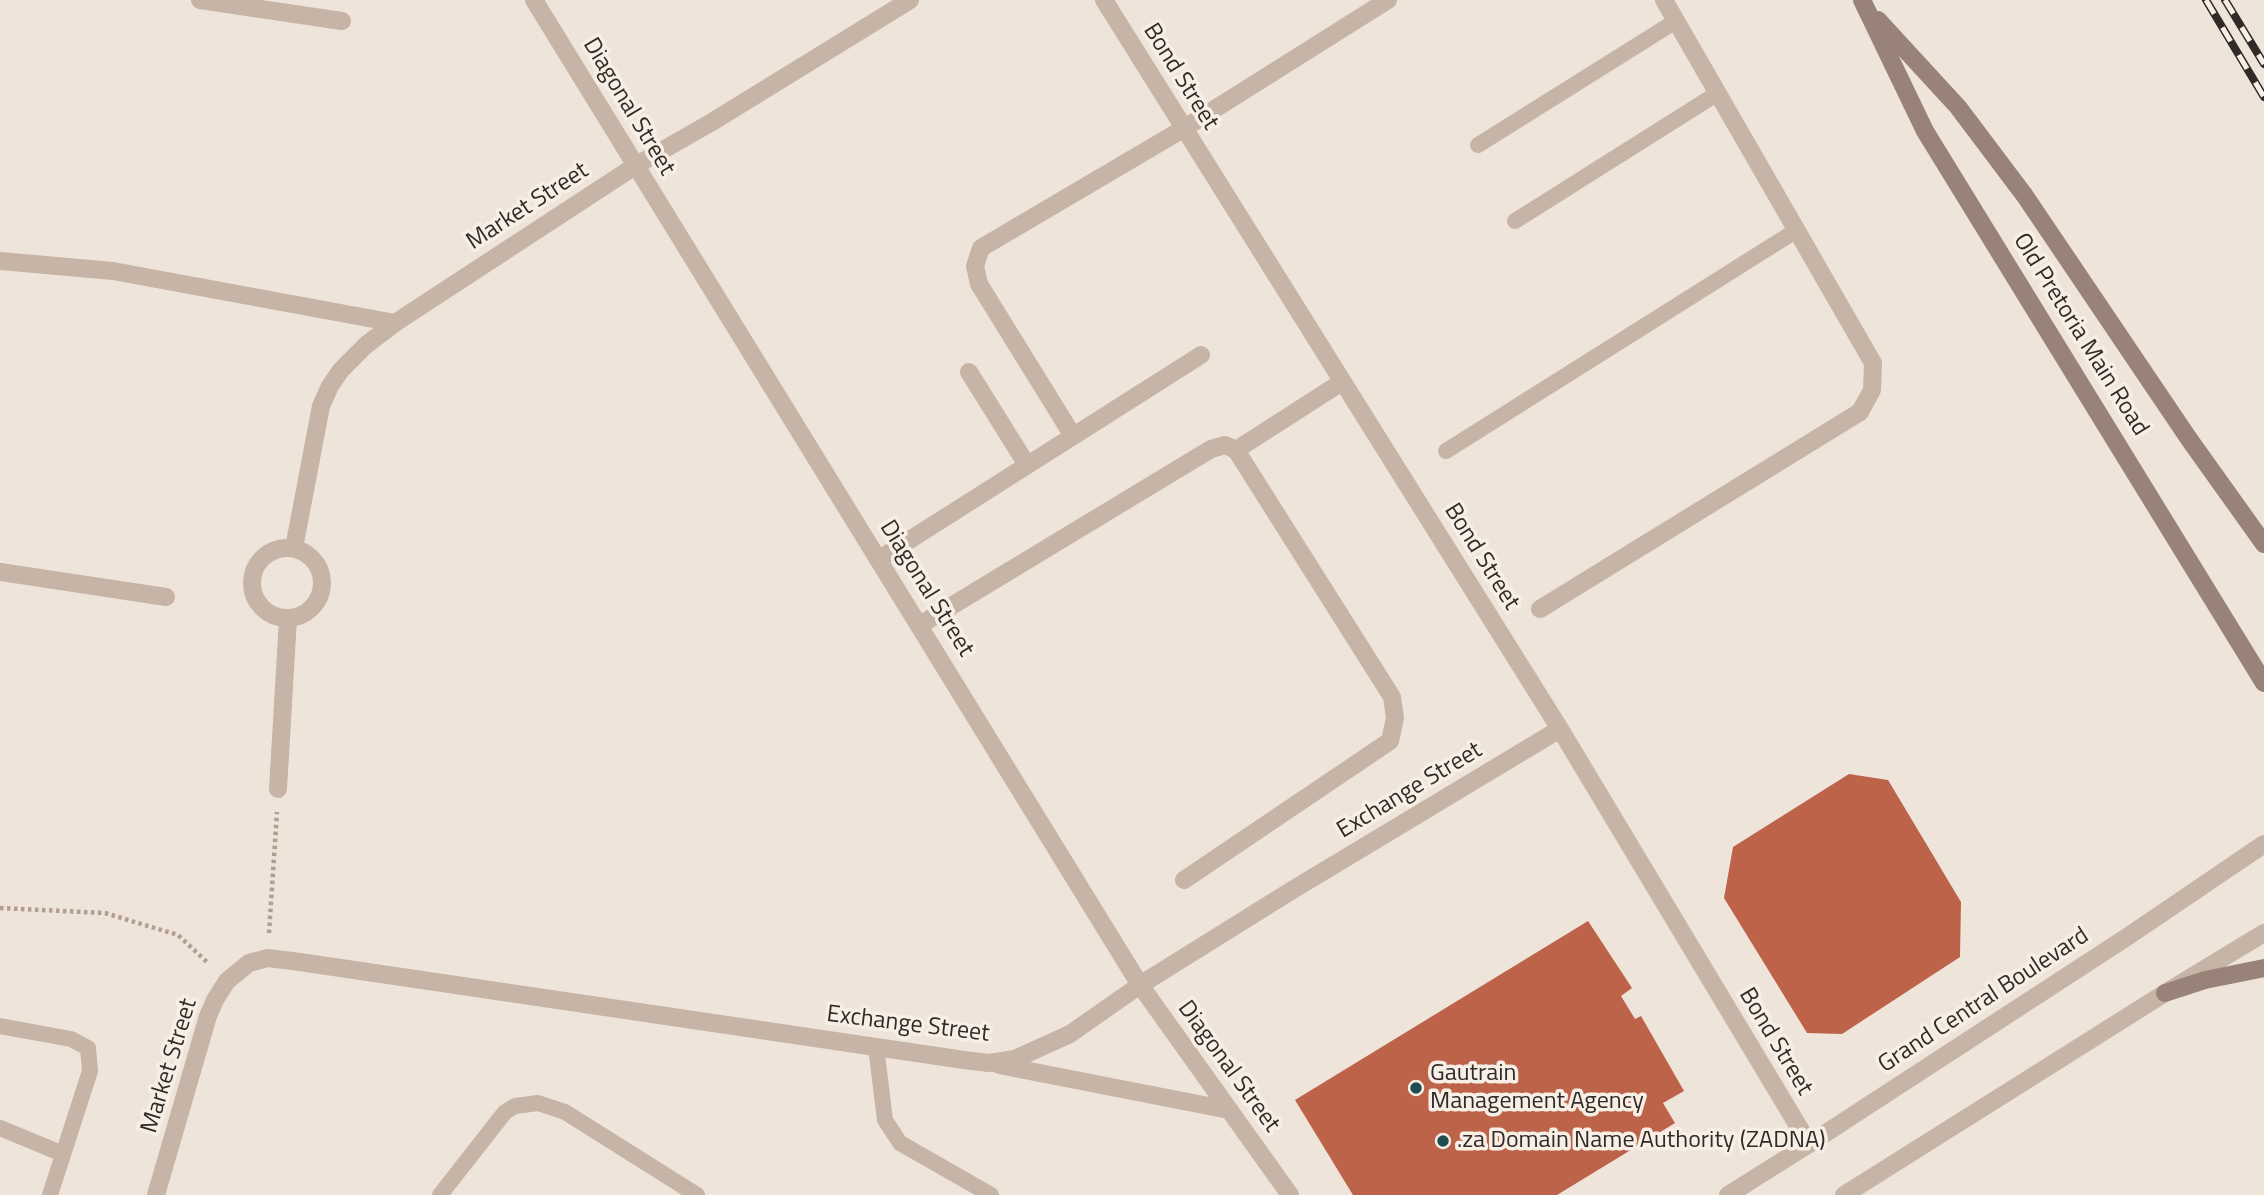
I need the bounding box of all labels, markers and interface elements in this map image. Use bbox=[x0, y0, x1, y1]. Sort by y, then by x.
street label: Bond Street bbox=[1136, 18, 1224, 136]
street label: Diagonal Street bbox=[576, 33, 680, 181]
street label: Market Street bbox=[462, 157, 594, 257]
street label: Old Pretoria Main Road bbox=[2006, 228, 2154, 442]
street label: Bond Street bbox=[1437, 498, 1525, 616]
street label: Diagonal Street bbox=[873, 515, 979, 663]
street label: Exchange Street bbox=[1332, 736, 1488, 846]
street label: Grand Central Boulevard bbox=[1873, 922, 2095, 1080]
street label: Bond Street bbox=[1732, 983, 1818, 1101]
street label: Market Street bbox=[136, 995, 204, 1137]
street label: Diagonal Street bbox=[1171, 996, 1285, 1138]
street label: Exchange Street bbox=[825, 1001, 991, 1049]
place label: Gautrain Management Agency bbox=[1430, 1060, 1644, 1116]
marker: Gautrain Management Agency bbox=[1408, 1080, 1424, 1096]
place label: .za Domain Name Authority (ZADNA) bbox=[1457, 1127, 1826, 1155]
marker: .za Domain Name Authority (ZADNA) bbox=[1435, 1133, 1451, 1149]

